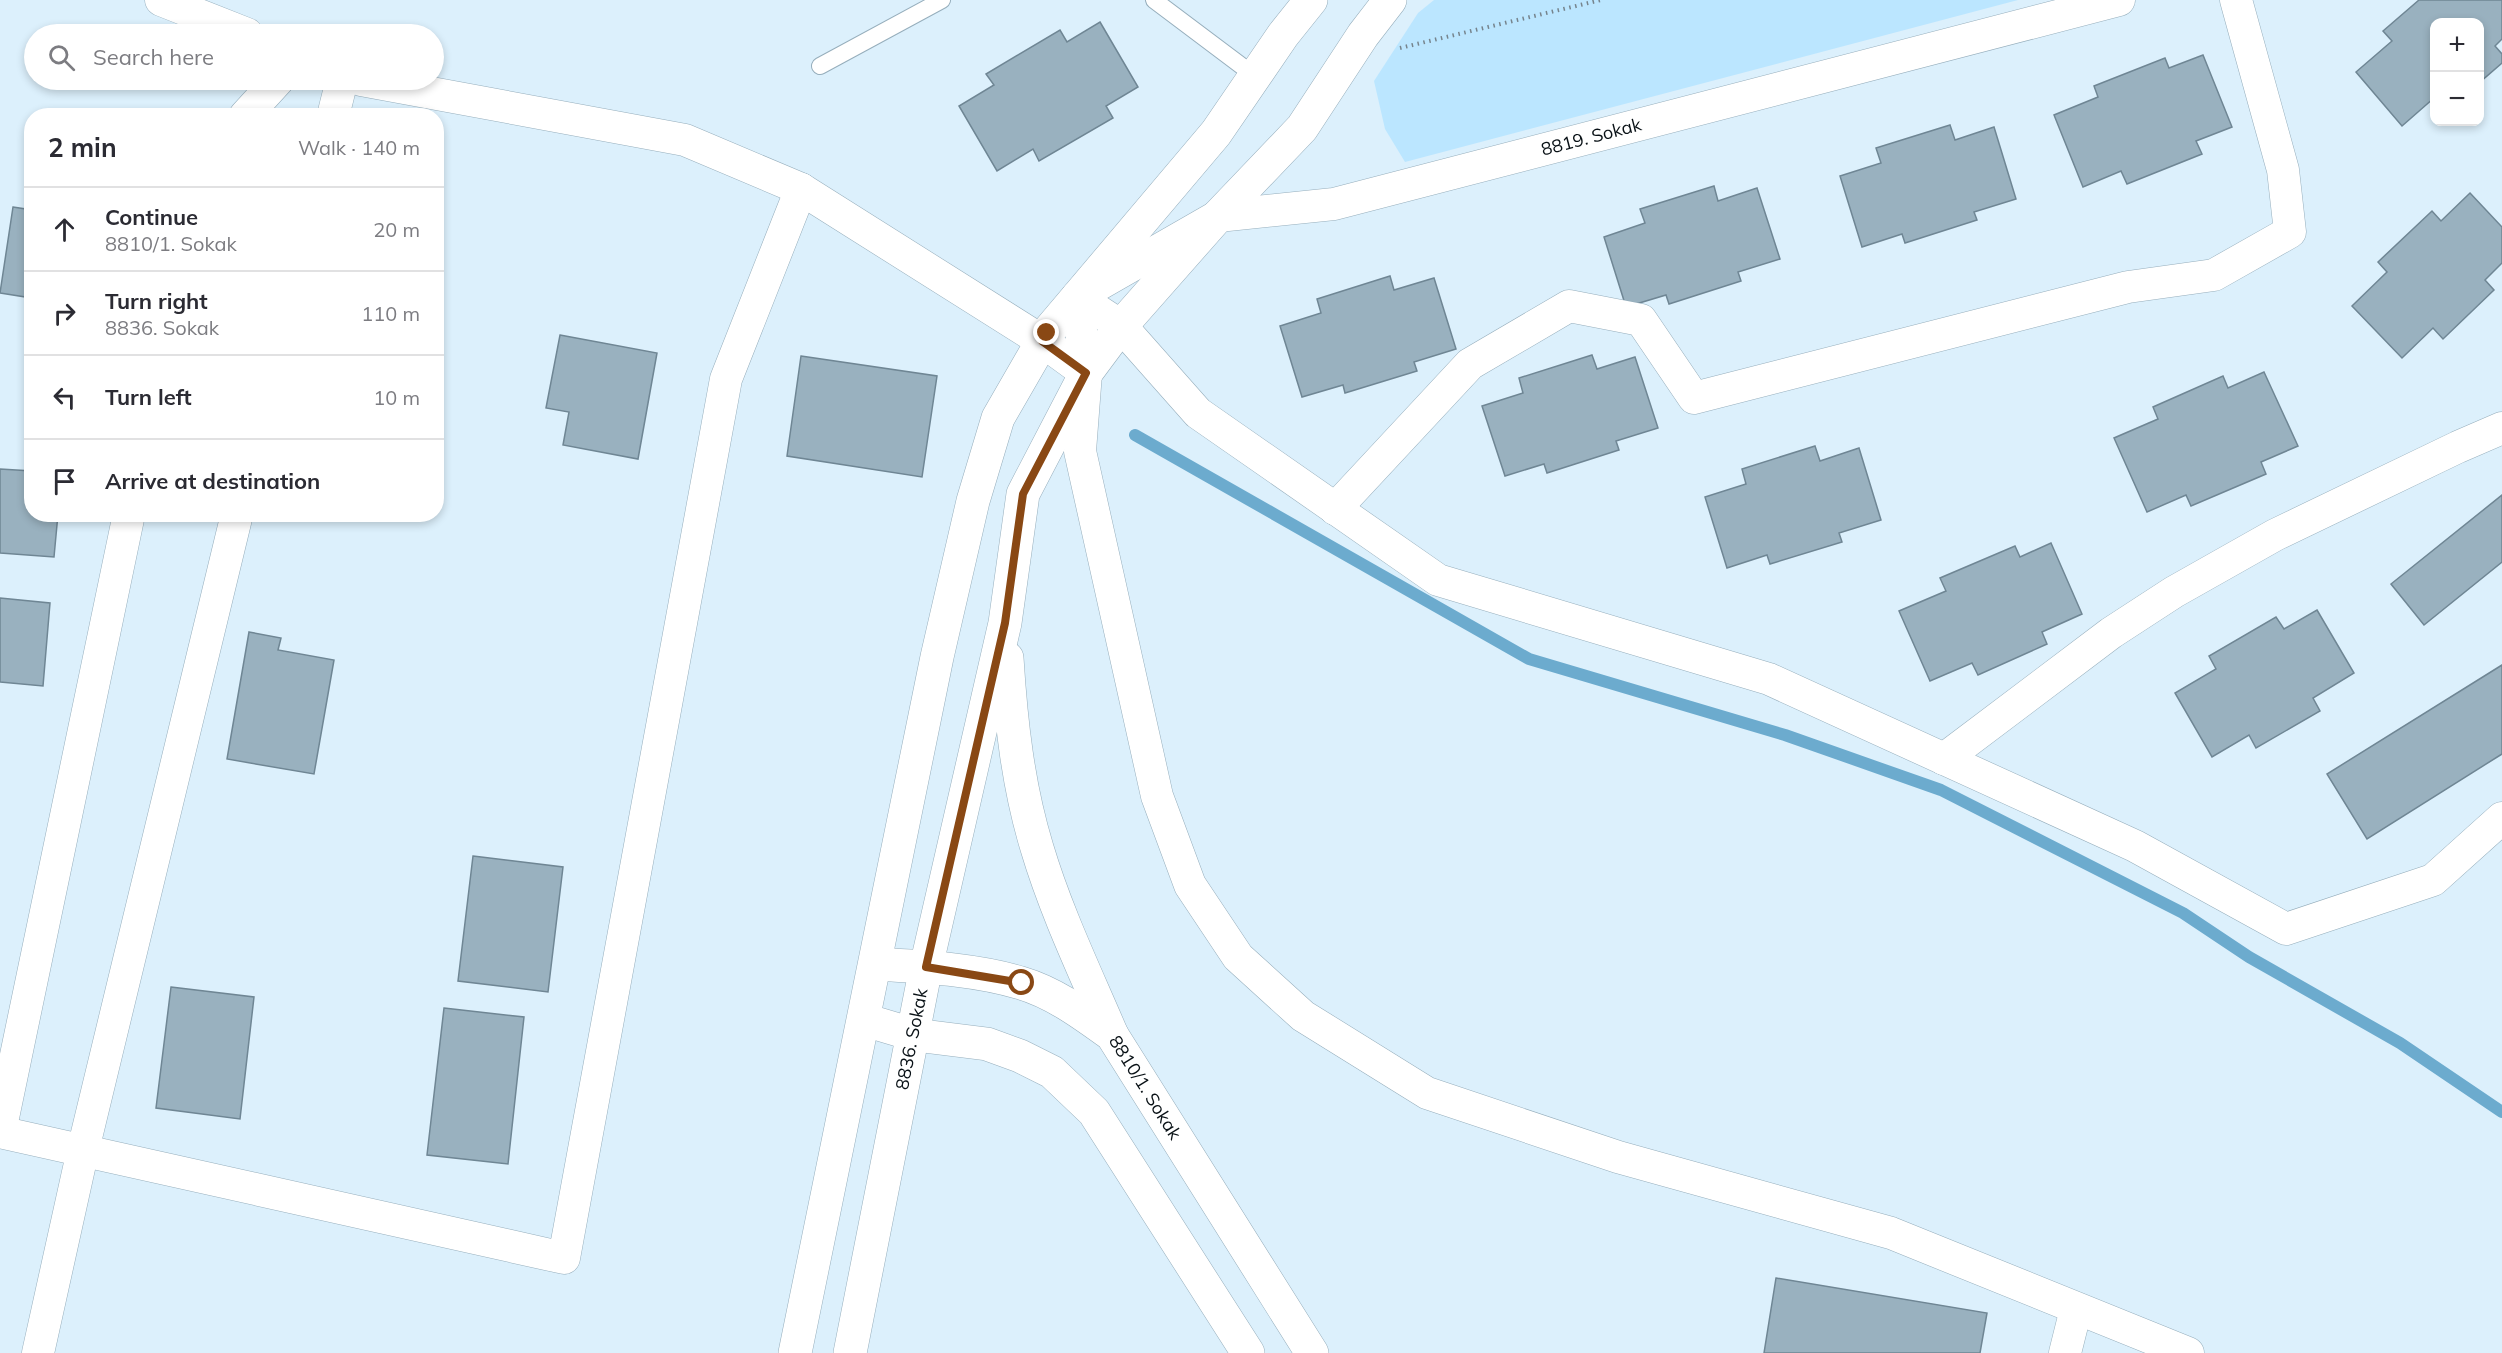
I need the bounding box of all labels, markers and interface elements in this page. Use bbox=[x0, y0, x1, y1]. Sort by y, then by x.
map controls bbox=[2430, 18, 2484, 126]
button: + bbox=[2430, 18, 2484, 72]
search box bbox=[24, 24, 444, 90]
icon: search bbox=[45, 41, 78, 74]
text: Search here bbox=[93, 43, 214, 71]
button: − bbox=[2430, 72, 2484, 126]
street label: 8819. Sokak bbox=[1539, 112, 1645, 161]
text: 2 min bbox=[48, 131, 117, 164]
text: Walk · 140 m bbox=[298, 135, 420, 160]
text: Continue bbox=[105, 203, 198, 231]
icon: ahead bbox=[48, 213, 81, 246]
text: 20 m bbox=[373, 217, 420, 242]
text: 8810/1. Sokak bbox=[105, 231, 237, 256]
text: Turn right bbox=[105, 287, 208, 315]
icon: right bbox=[48, 297, 81, 330]
text: 110 m bbox=[361, 301, 420, 326]
text: 8836. Sokak bbox=[105, 315, 219, 340]
route end bbox=[1033, 319, 1059, 345]
icon: left bbox=[48, 381, 81, 414]
text: Turn left bbox=[105, 383, 192, 411]
text: 10 m bbox=[373, 385, 420, 410]
icon: arrive bbox=[48, 465, 81, 498]
text: Arrive at destination bbox=[105, 467, 320, 495]
route start bbox=[1008, 969, 1034, 995]
street label: 8836. Sokak bbox=[890, 986, 933, 1092]
street label: 8810/1. Sokak bbox=[1104, 1031, 1187, 1144]

